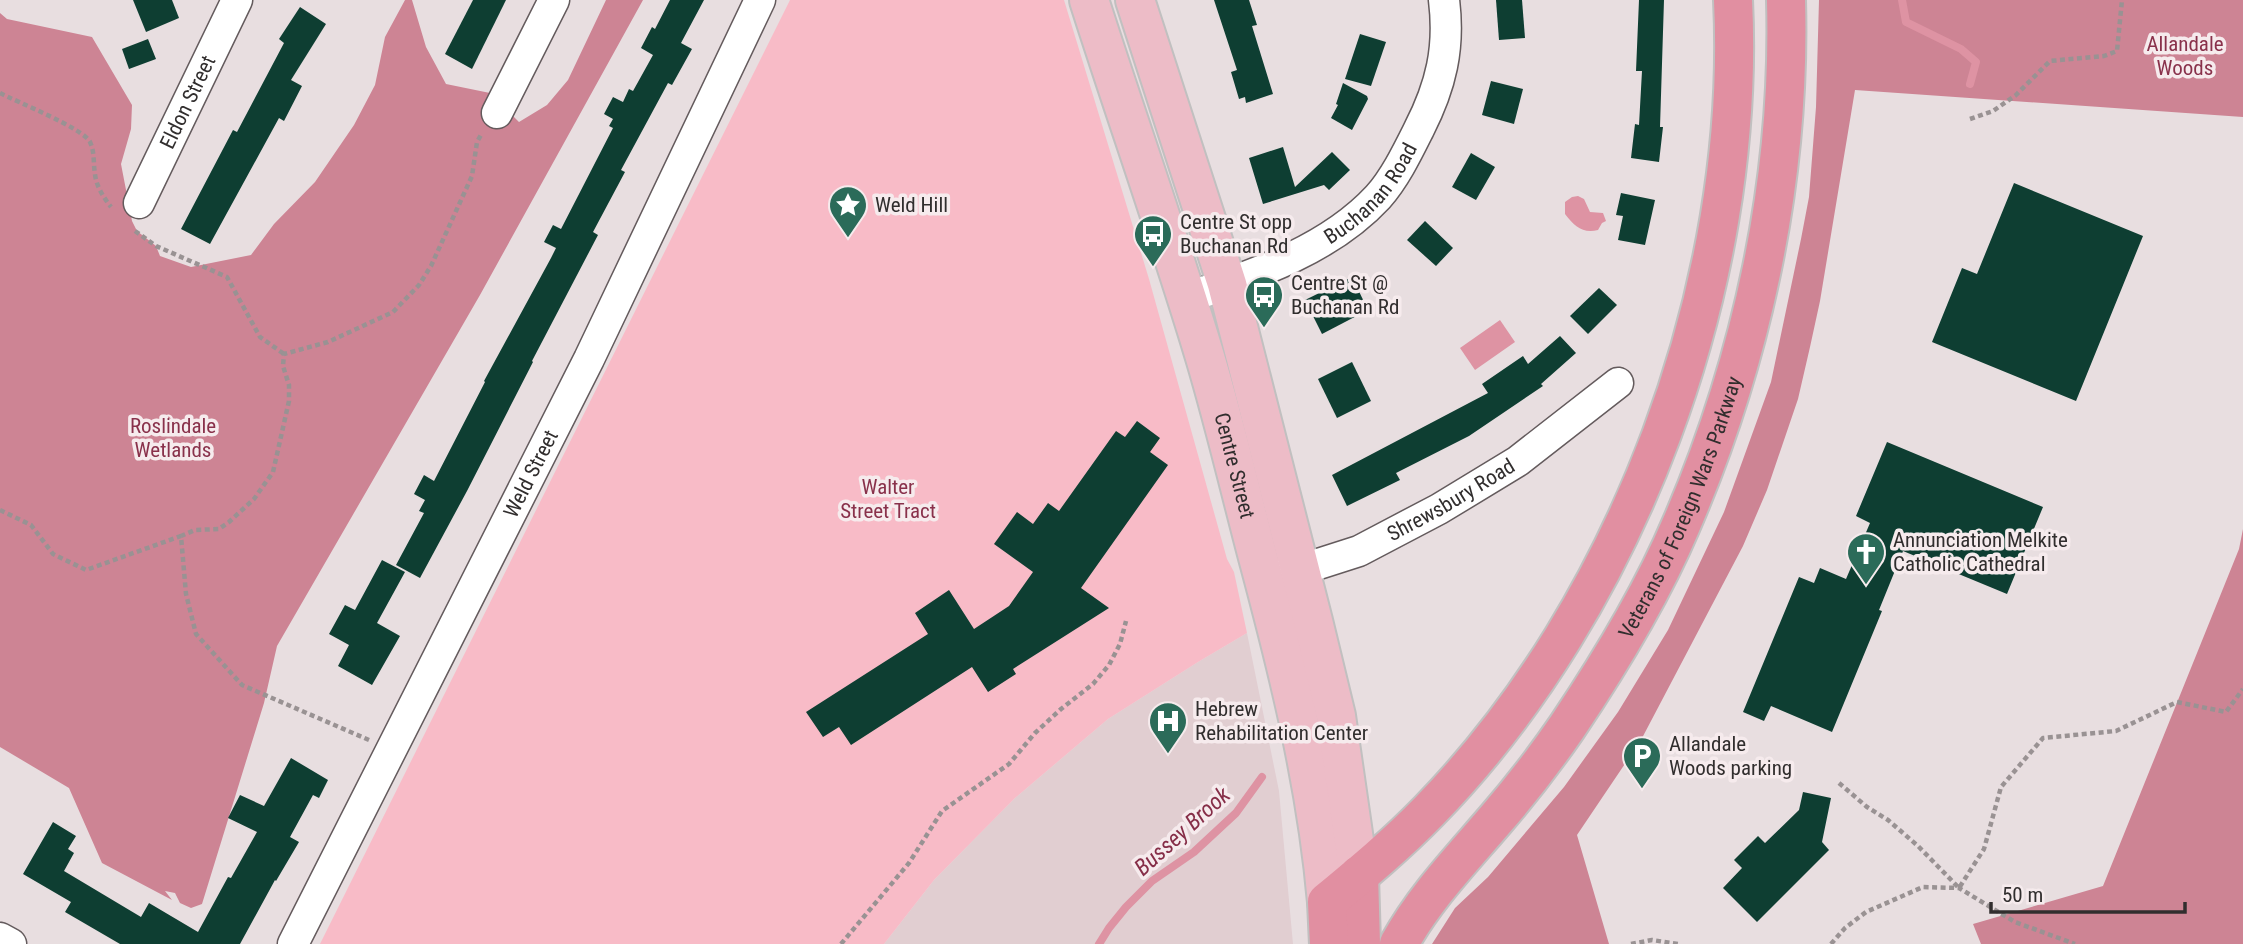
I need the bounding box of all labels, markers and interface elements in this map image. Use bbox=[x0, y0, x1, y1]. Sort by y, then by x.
park label: Allandale Woods bbox=[2146, 32, 2224, 80]
street label: Eldon Street bbox=[155, 52, 220, 153]
street label: Buchanan Road bbox=[1320, 139, 1422, 249]
place icon: Weld Hill bbox=[827, 184, 869, 239]
place label: Weld Hill bbox=[875, 193, 948, 217]
place label: Centre St opp Buchanan Rd bbox=[1180, 210, 1292, 258]
bus stop icon: Centre St opp Buchanan Rd bbox=[1132, 213, 1174, 268]
place label: Centre St @ Buchanan Rd bbox=[1291, 271, 1399, 319]
bus stop icon: Centre St @ Buchanan Rd bbox=[1243, 274, 1285, 329]
street label: Veterans of Foreign Wars Parkway bbox=[1614, 373, 1746, 643]
street label: Centre Street bbox=[1209, 410, 1260, 521]
park label: Roslindale Wetlands bbox=[130, 414, 216, 462]
street label: Weld Street bbox=[499, 426, 563, 521]
street label: Shrewsbury Road bbox=[1383, 454, 1519, 546]
park label: Walter Street Tract bbox=[840, 475, 936, 523]
place label: Annunciation Melkite Catholic Cathedral bbox=[1893, 528, 2068, 576]
church icon: Annunciation Melkite Catholic Cathedral bbox=[1845, 531, 1887, 586]
place label: Hebrew Rehabilitation Center bbox=[1195, 697, 1368, 745]
hospital icon: Hebrew Rehabilitation Center bbox=[1147, 700, 1189, 755]
place label: Allandale Woods parking bbox=[1669, 732, 1792, 780]
parking icon: Allandale Woods parking bbox=[1621, 735, 1663, 790]
water label: Bussey Brook bbox=[1129, 781, 1236, 881]
scale bar bbox=[1991, 870, 2185, 914]
text: 50 m bbox=[2002, 883, 2043, 907]

